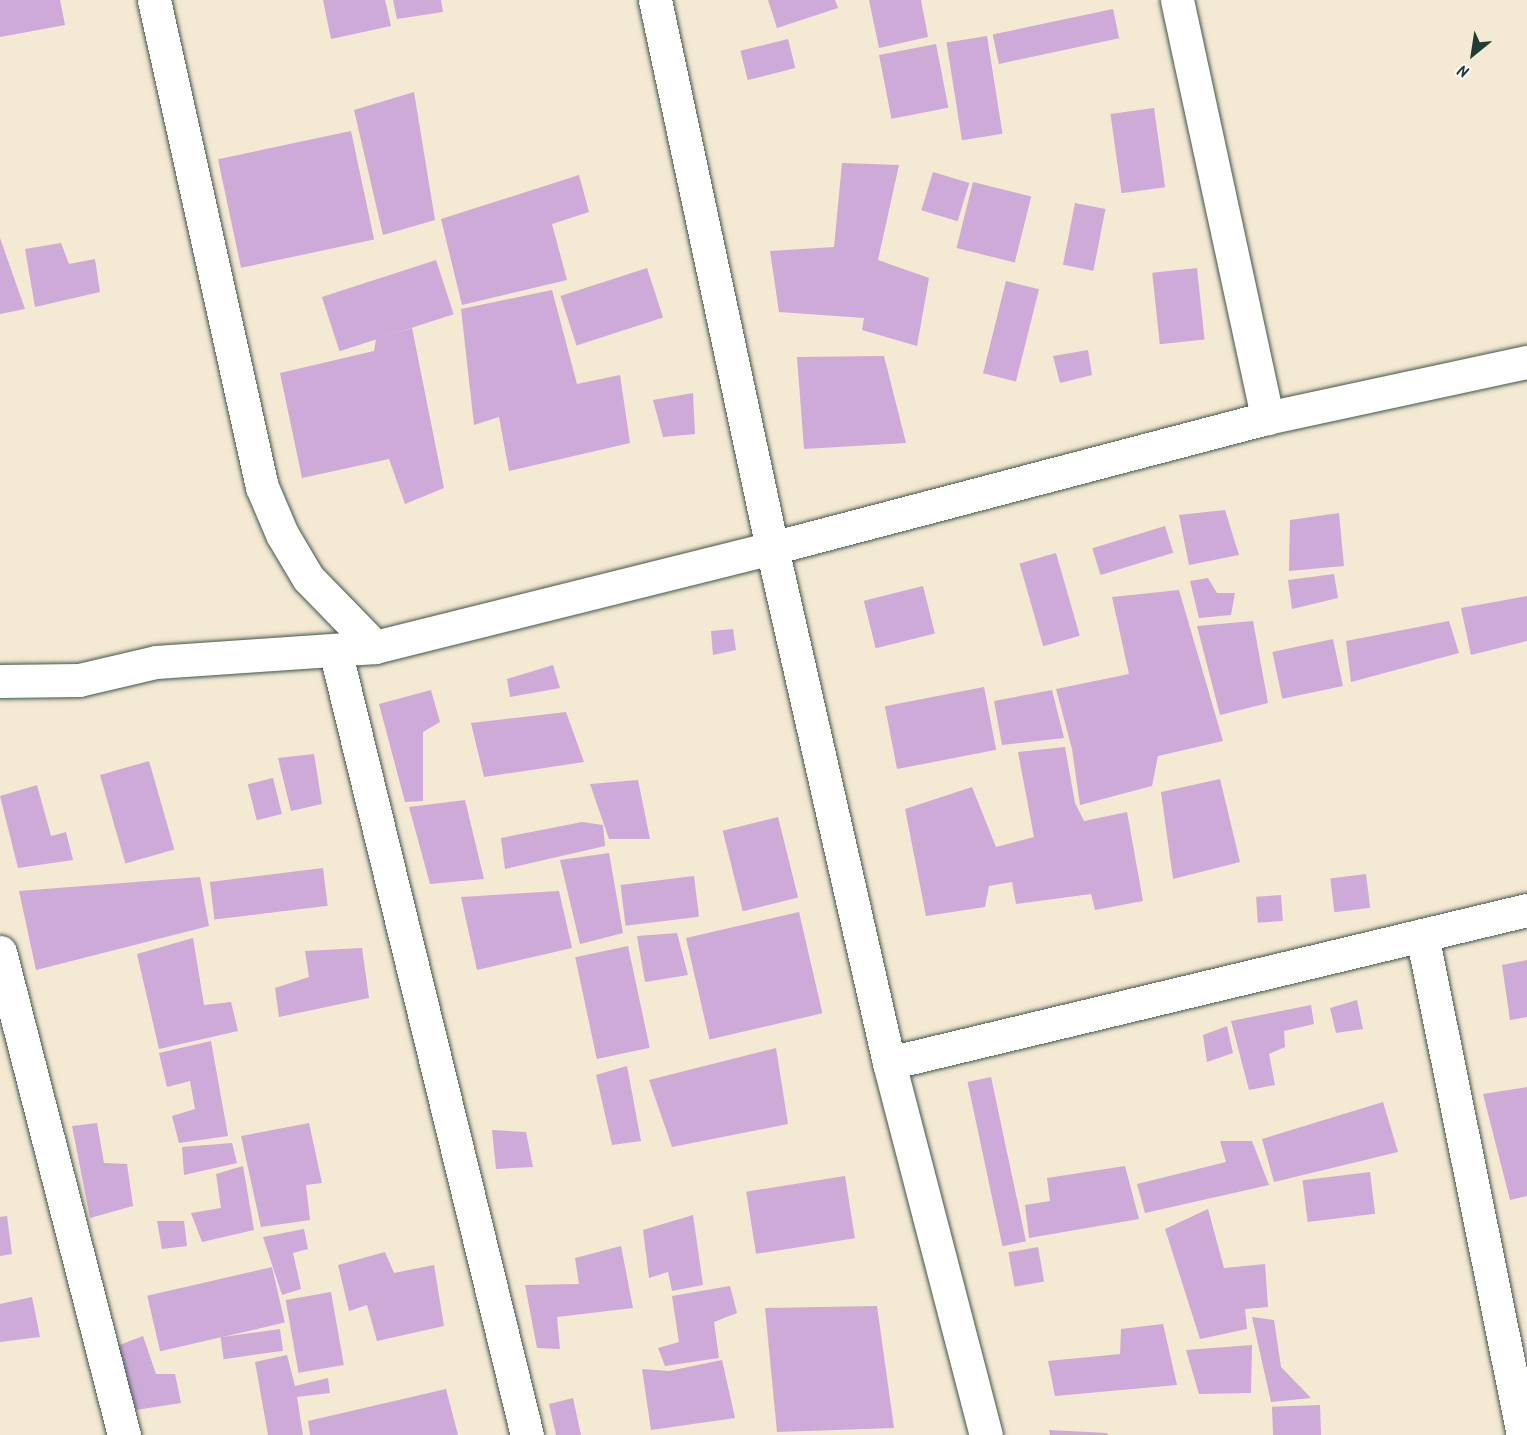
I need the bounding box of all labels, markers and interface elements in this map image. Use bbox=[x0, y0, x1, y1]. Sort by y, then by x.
north arrow bbox=[1443, 24, 1503, 84]
text: N bbox=[1453, 57, 1474, 83]

